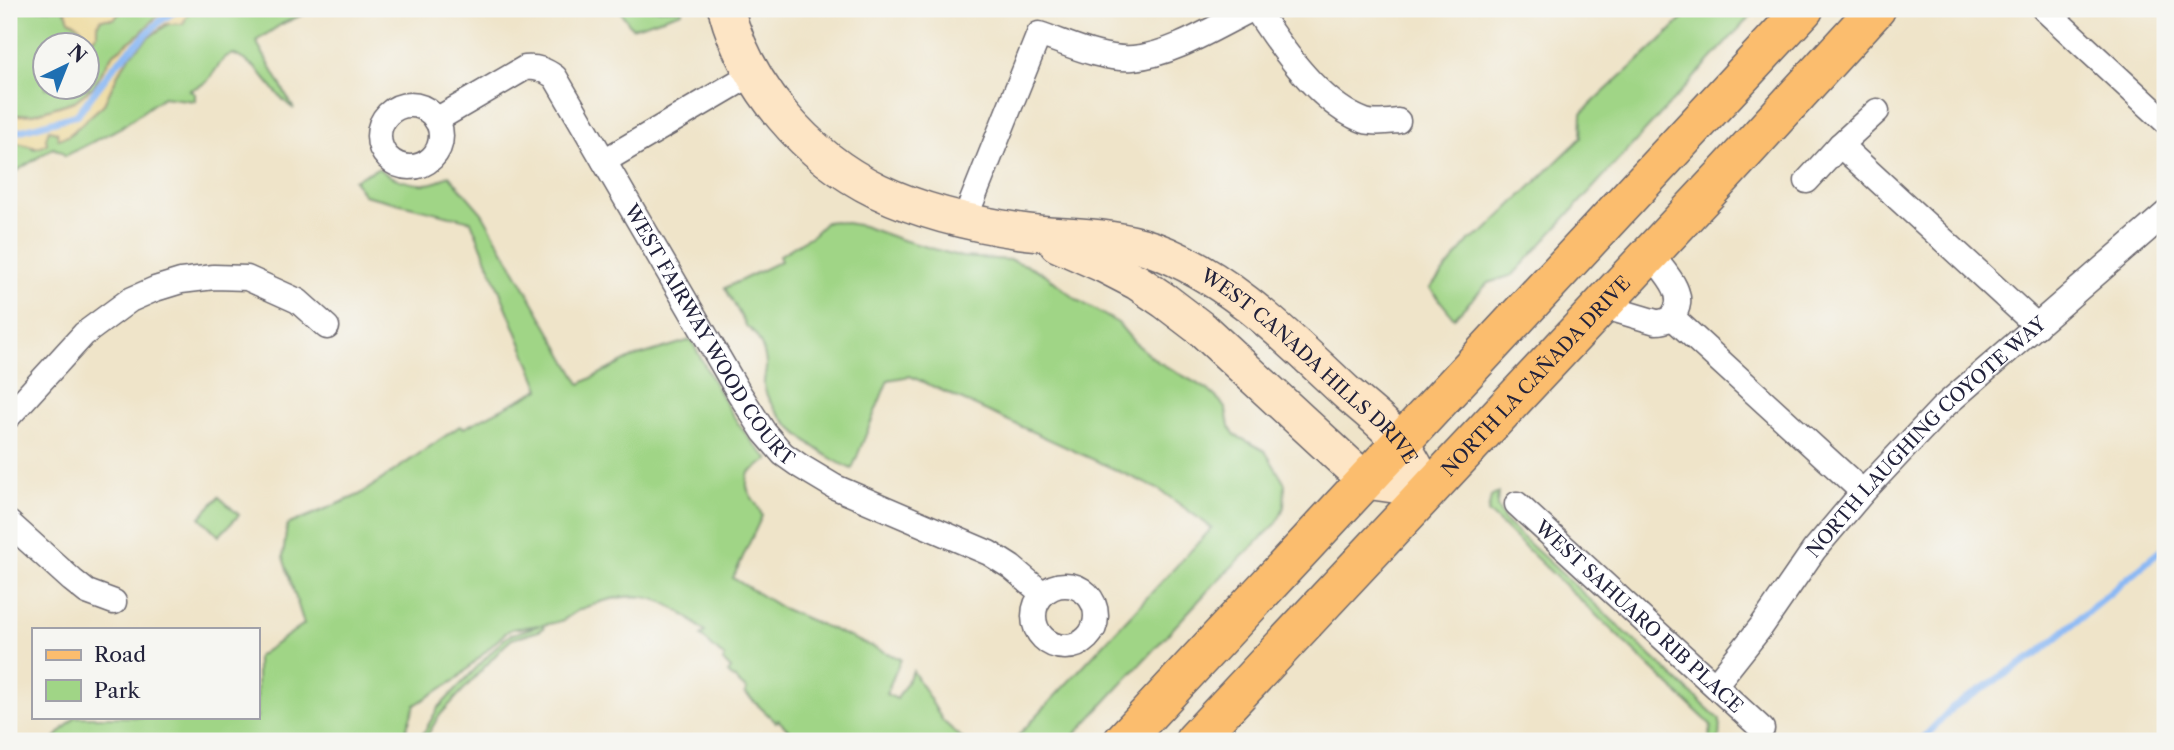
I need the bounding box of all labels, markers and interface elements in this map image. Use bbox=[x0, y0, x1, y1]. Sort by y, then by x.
north arrow bbox=[32, 32, 102, 102]
text: N bbox=[63, 40, 91, 68]
street label: WEST FAIRWAY WOOD COURT bbox=[620, 199, 800, 471]
street label: WEST CANADA HILLS DRIVE bbox=[1196, 263, 1423, 468]
street label: NORTH LA CAÑADA DRIVE bbox=[1436, 271, 1635, 481]
street label: NORTH LAUGHING COYOTE WAY bbox=[1801, 311, 2051, 562]
street label: WEST SAHUARO RIB PLACE bbox=[1530, 515, 1748, 717]
legend bbox=[32, 628, 259, 718]
text: Road bbox=[94, 642, 146, 667]
text: Park bbox=[94, 678, 140, 703]

